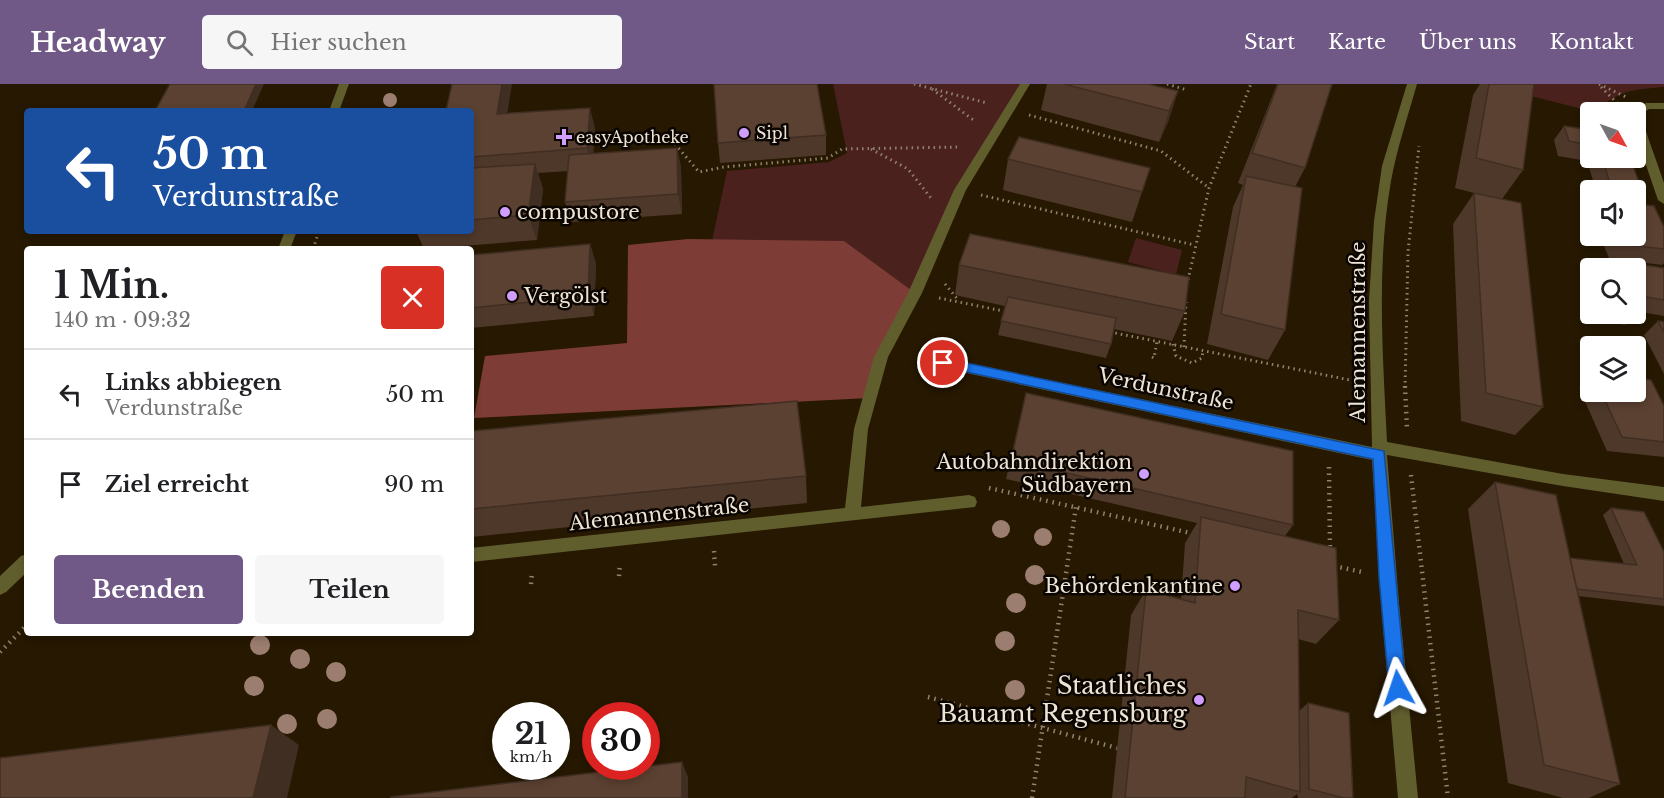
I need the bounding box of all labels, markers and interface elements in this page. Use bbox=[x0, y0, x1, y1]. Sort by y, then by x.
search box bbox=[202, 15, 622, 69]
text: Headway bbox=[30, 25, 166, 60]
icon: search bbox=[223, 26, 256, 59]
text: Hier suchen bbox=[271, 29, 407, 56]
text: Start bbox=[1244, 29, 1295, 55]
text: Karte bbox=[1328, 29, 1386, 55]
text: Über uns bbox=[1419, 29, 1517, 55]
text: Kontakt bbox=[1550, 29, 1634, 55]
north arrow bbox=[1580, 102, 1646, 168]
map controls bbox=[1580, 102, 1646, 402]
place label: Sipl bbox=[756, 123, 788, 143]
marker: Sipl bbox=[737, 126, 751, 140]
place label: easyApotheke bbox=[576, 127, 689, 147]
text: 50 m bbox=[153, 128, 267, 180]
marker: easyApotheke bbox=[557, 130, 571, 144]
icon: left bbox=[54, 132, 132, 210]
text: Verdunstraße bbox=[153, 180, 339, 213]
button: sound bbox=[1580, 180, 1646, 246]
place label: compustore bbox=[517, 200, 640, 224]
marker: compustore bbox=[498, 205, 512, 219]
street label: Alemannenstraße bbox=[1346, 241, 1370, 424]
button: search bbox=[1580, 258, 1646, 324]
text: 1 Min. bbox=[54, 263, 169, 308]
button: close bbox=[381, 266, 444, 329]
place label: Vergölst bbox=[523, 284, 608, 308]
marker: Vergölst bbox=[505, 289, 519, 303]
text: 140 m · 09:32 bbox=[54, 308, 191, 332]
button: layers bbox=[1580, 336, 1646, 402]
pin bbox=[917, 337, 968, 388]
icon: arrive bbox=[926, 346, 959, 379]
street label: Verdunstraße bbox=[1095, 363, 1236, 415]
text: Links abbiegen bbox=[105, 369, 282, 396]
icon: left bbox=[54, 378, 87, 411]
text: 50 m bbox=[386, 381, 444, 408]
text: Verdunstraße bbox=[105, 396, 243, 420]
place label: Autobahndirektion Südbayern bbox=[935, 450, 1132, 497]
marker: Autobahndirektion Südbayern bbox=[1137, 467, 1151, 481]
icon: arrive bbox=[54, 468, 87, 501]
text: Ziel erreicht bbox=[105, 471, 249, 498]
text: 90 m bbox=[384, 471, 444, 498]
street label: Alemannenstraße bbox=[567, 493, 750, 536]
button: Beenden bbox=[54, 555, 243, 624]
button: Teilen bbox=[255, 555, 444, 624]
place label: Behördenkantine bbox=[1044, 574, 1223, 598]
marker: Behördenkantine bbox=[1228, 579, 1242, 593]
position arrow bbox=[1366, 656, 1430, 720]
place label: Staatliches Bauamt Regensburg bbox=[939, 671, 1188, 728]
marker: Staatliches Bauamt Regensburg bbox=[1192, 693, 1206, 707]
speed limit sign: 30 bbox=[582, 702, 660, 780]
text: 21 bbox=[515, 715, 547, 752]
text: km/h bbox=[510, 747, 552, 766]

